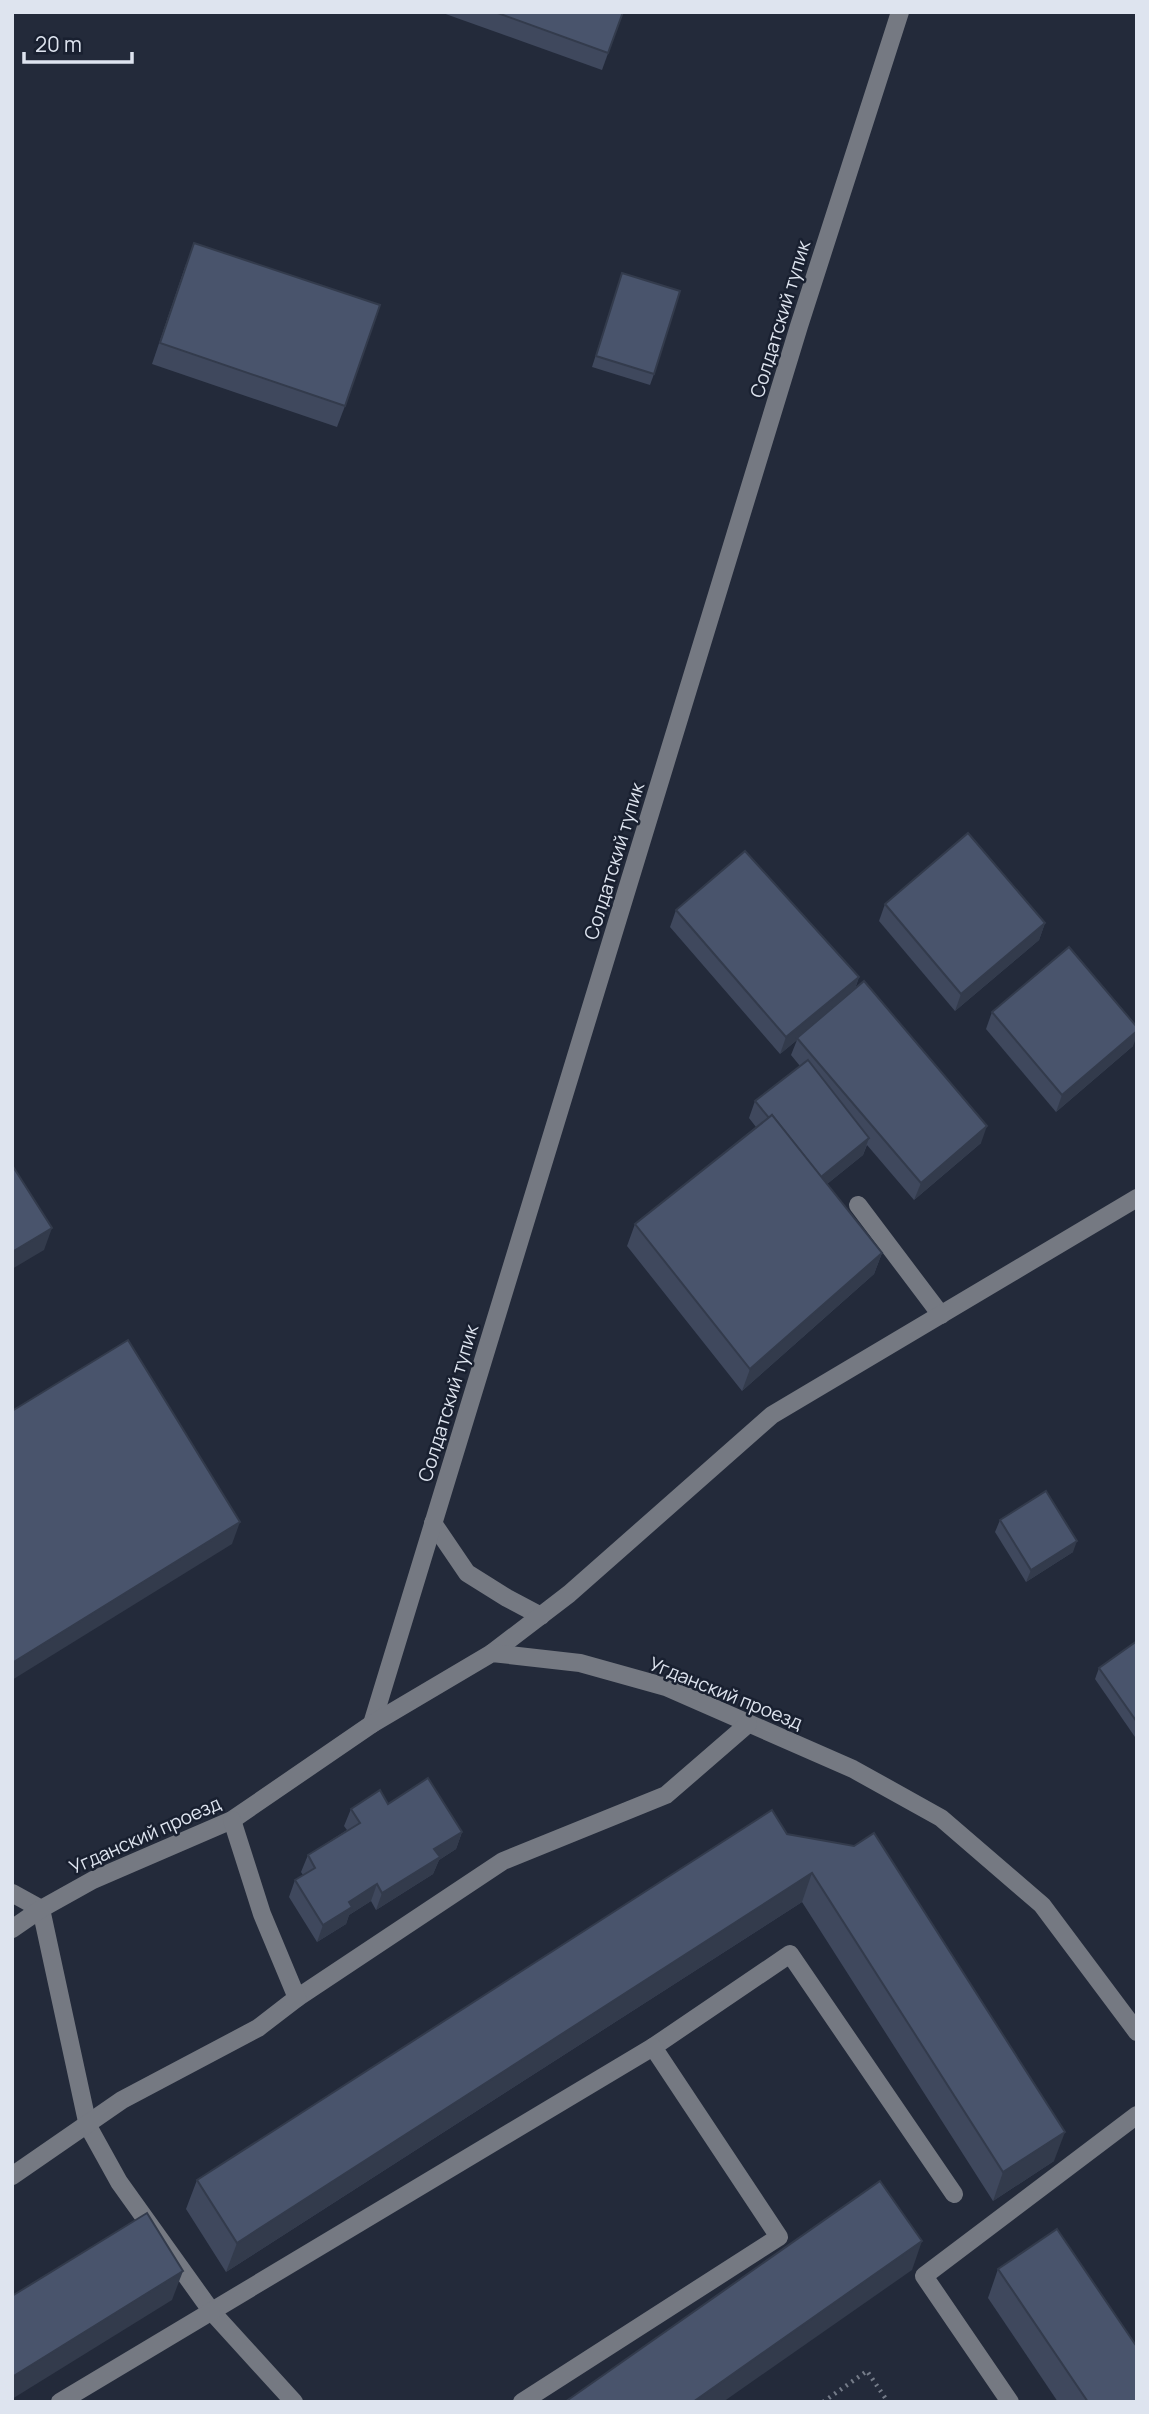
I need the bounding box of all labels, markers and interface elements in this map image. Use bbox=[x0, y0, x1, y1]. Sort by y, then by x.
scale bar bbox=[24, 21, 133, 65]
text: 20 m bbox=[35, 30, 82, 58]
street label: Солдатский тупик bbox=[744, 237, 816, 401]
street label: Солдатский тупик bbox=[578, 779, 650, 943]
street label: Солдатский тупик bbox=[412, 1321, 484, 1485]
street label: Угданский проезд bbox=[645, 1650, 807, 1736]
street label: Угданский проезд bbox=[65, 1790, 225, 1880]

